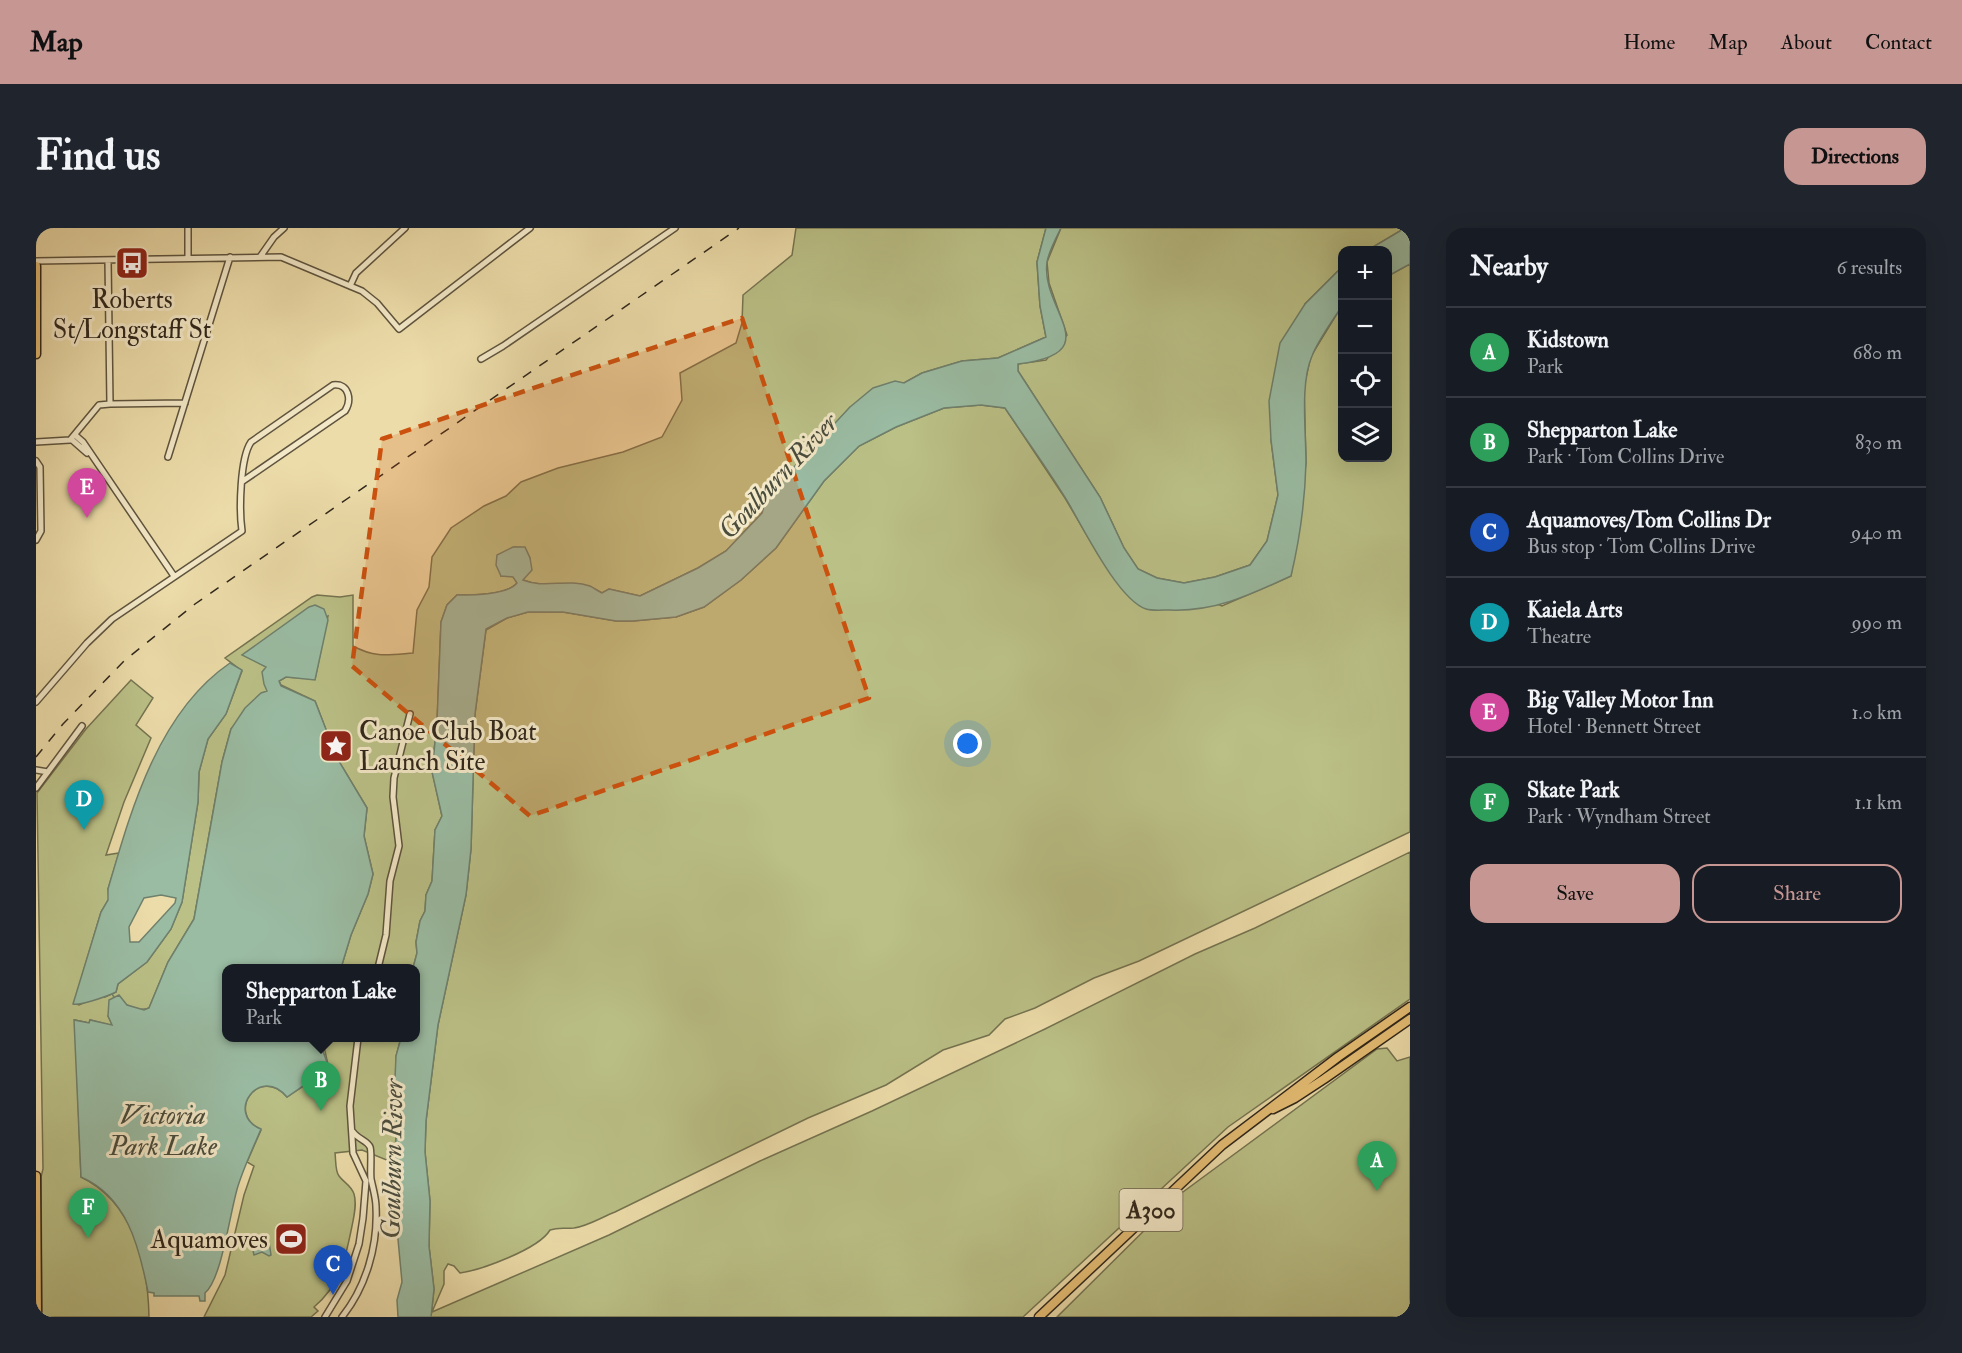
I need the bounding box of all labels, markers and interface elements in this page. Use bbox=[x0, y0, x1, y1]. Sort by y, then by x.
text: Map bbox=[30, 25, 83, 60]
text: Home bbox=[1623, 29, 1675, 56]
text: Map bbox=[1708, 29, 1748, 56]
text: About bbox=[1781, 29, 1832, 56]
text: Contact bbox=[1865, 29, 1932, 56]
button: Directions bbox=[1784, 128, 1926, 185]
text: Find us bbox=[36, 130, 160, 182]
bus stop icon: Roberts St/Longstaff St bbox=[114, 245, 150, 281]
map controls bbox=[1338, 246, 1392, 462]
button: + bbox=[1338, 246, 1392, 300]
text: Nearby bbox=[1470, 251, 1548, 283]
text: 6 results bbox=[1836, 255, 1902, 280]
place label: Roberts St/Longstaff St bbox=[53, 284, 211, 346]
button: − bbox=[1338, 300, 1392, 354]
text: Kidstown bbox=[1527, 326, 1609, 354]
text: A bbox=[1483, 340, 1496, 365]
text: 680 m bbox=[1853, 340, 1902, 365]
button: locate bbox=[1338, 354, 1392, 408]
text: Park bbox=[1527, 354, 1563, 379]
water label: Goulburn River bbox=[712, 405, 846, 546]
button: layers bbox=[1338, 408, 1392, 462]
text: Shepparton Lake bbox=[1527, 416, 1677, 444]
text: B bbox=[1483, 430, 1496, 455]
text: 830 m bbox=[1855, 430, 1902, 455]
text: Park · Tom Collins Drive bbox=[1527, 444, 1724, 469]
pin: E bbox=[68, 468, 106, 518]
text: Aquamoves/Tom Collins Dr bbox=[1527, 506, 1771, 534]
text: C bbox=[1482, 520, 1497, 545]
text: 940 m bbox=[1851, 520, 1902, 545]
text: Bus stop · Tom Collins Drive bbox=[1527, 534, 1755, 559]
text: Kaiela Arts bbox=[1527, 596, 1623, 624]
text: D bbox=[1481, 610, 1498, 635]
text: 990 m bbox=[1852, 610, 1902, 635]
text: Theatre bbox=[1527, 624, 1591, 649]
text: Big Valley Motor Inn bbox=[1527, 686, 1714, 714]
text: E bbox=[1482, 700, 1497, 725]
text: 1.0 km bbox=[1851, 700, 1902, 725]
text: Hotel · Bennett Street bbox=[1527, 714, 1701, 739]
place label: Canoe Club Boat Launch Site bbox=[359, 716, 537, 778]
place icon: Canoe Club Boat Launch Site bbox=[318, 728, 354, 764]
your location bbox=[953, 729, 982, 758]
text: Skate Park bbox=[1527, 776, 1620, 804]
pin: D bbox=[64, 780, 104, 830]
text: F bbox=[1483, 790, 1496, 815]
text: 1.1 km bbox=[1855, 790, 1902, 815]
text: Park · Wyndham Street bbox=[1527, 804, 1711, 829]
button: Save bbox=[1470, 864, 1680, 923]
button: Share bbox=[1692, 864, 1902, 923]
popup bbox=[222, 964, 420, 1042]
text: Shepparton Lake bbox=[246, 977, 396, 1005]
text: Park bbox=[246, 1005, 282, 1030]
pin: B bbox=[302, 1062, 340, 1111]
water label: Goulburn River bbox=[375, 1077, 410, 1239]
water label: Victoria Park Lake bbox=[108, 1099, 218, 1163]
pin: A bbox=[1358, 1142, 1396, 1191]
pin: F bbox=[68, 1188, 108, 1238]
road number: A300 bbox=[1120, 1189, 1182, 1231]
sports icon: Aquamoves bbox=[273, 1221, 309, 1257]
place label: Aquamoves bbox=[150, 1224, 268, 1256]
pin: C bbox=[314, 1246, 352, 1295]

